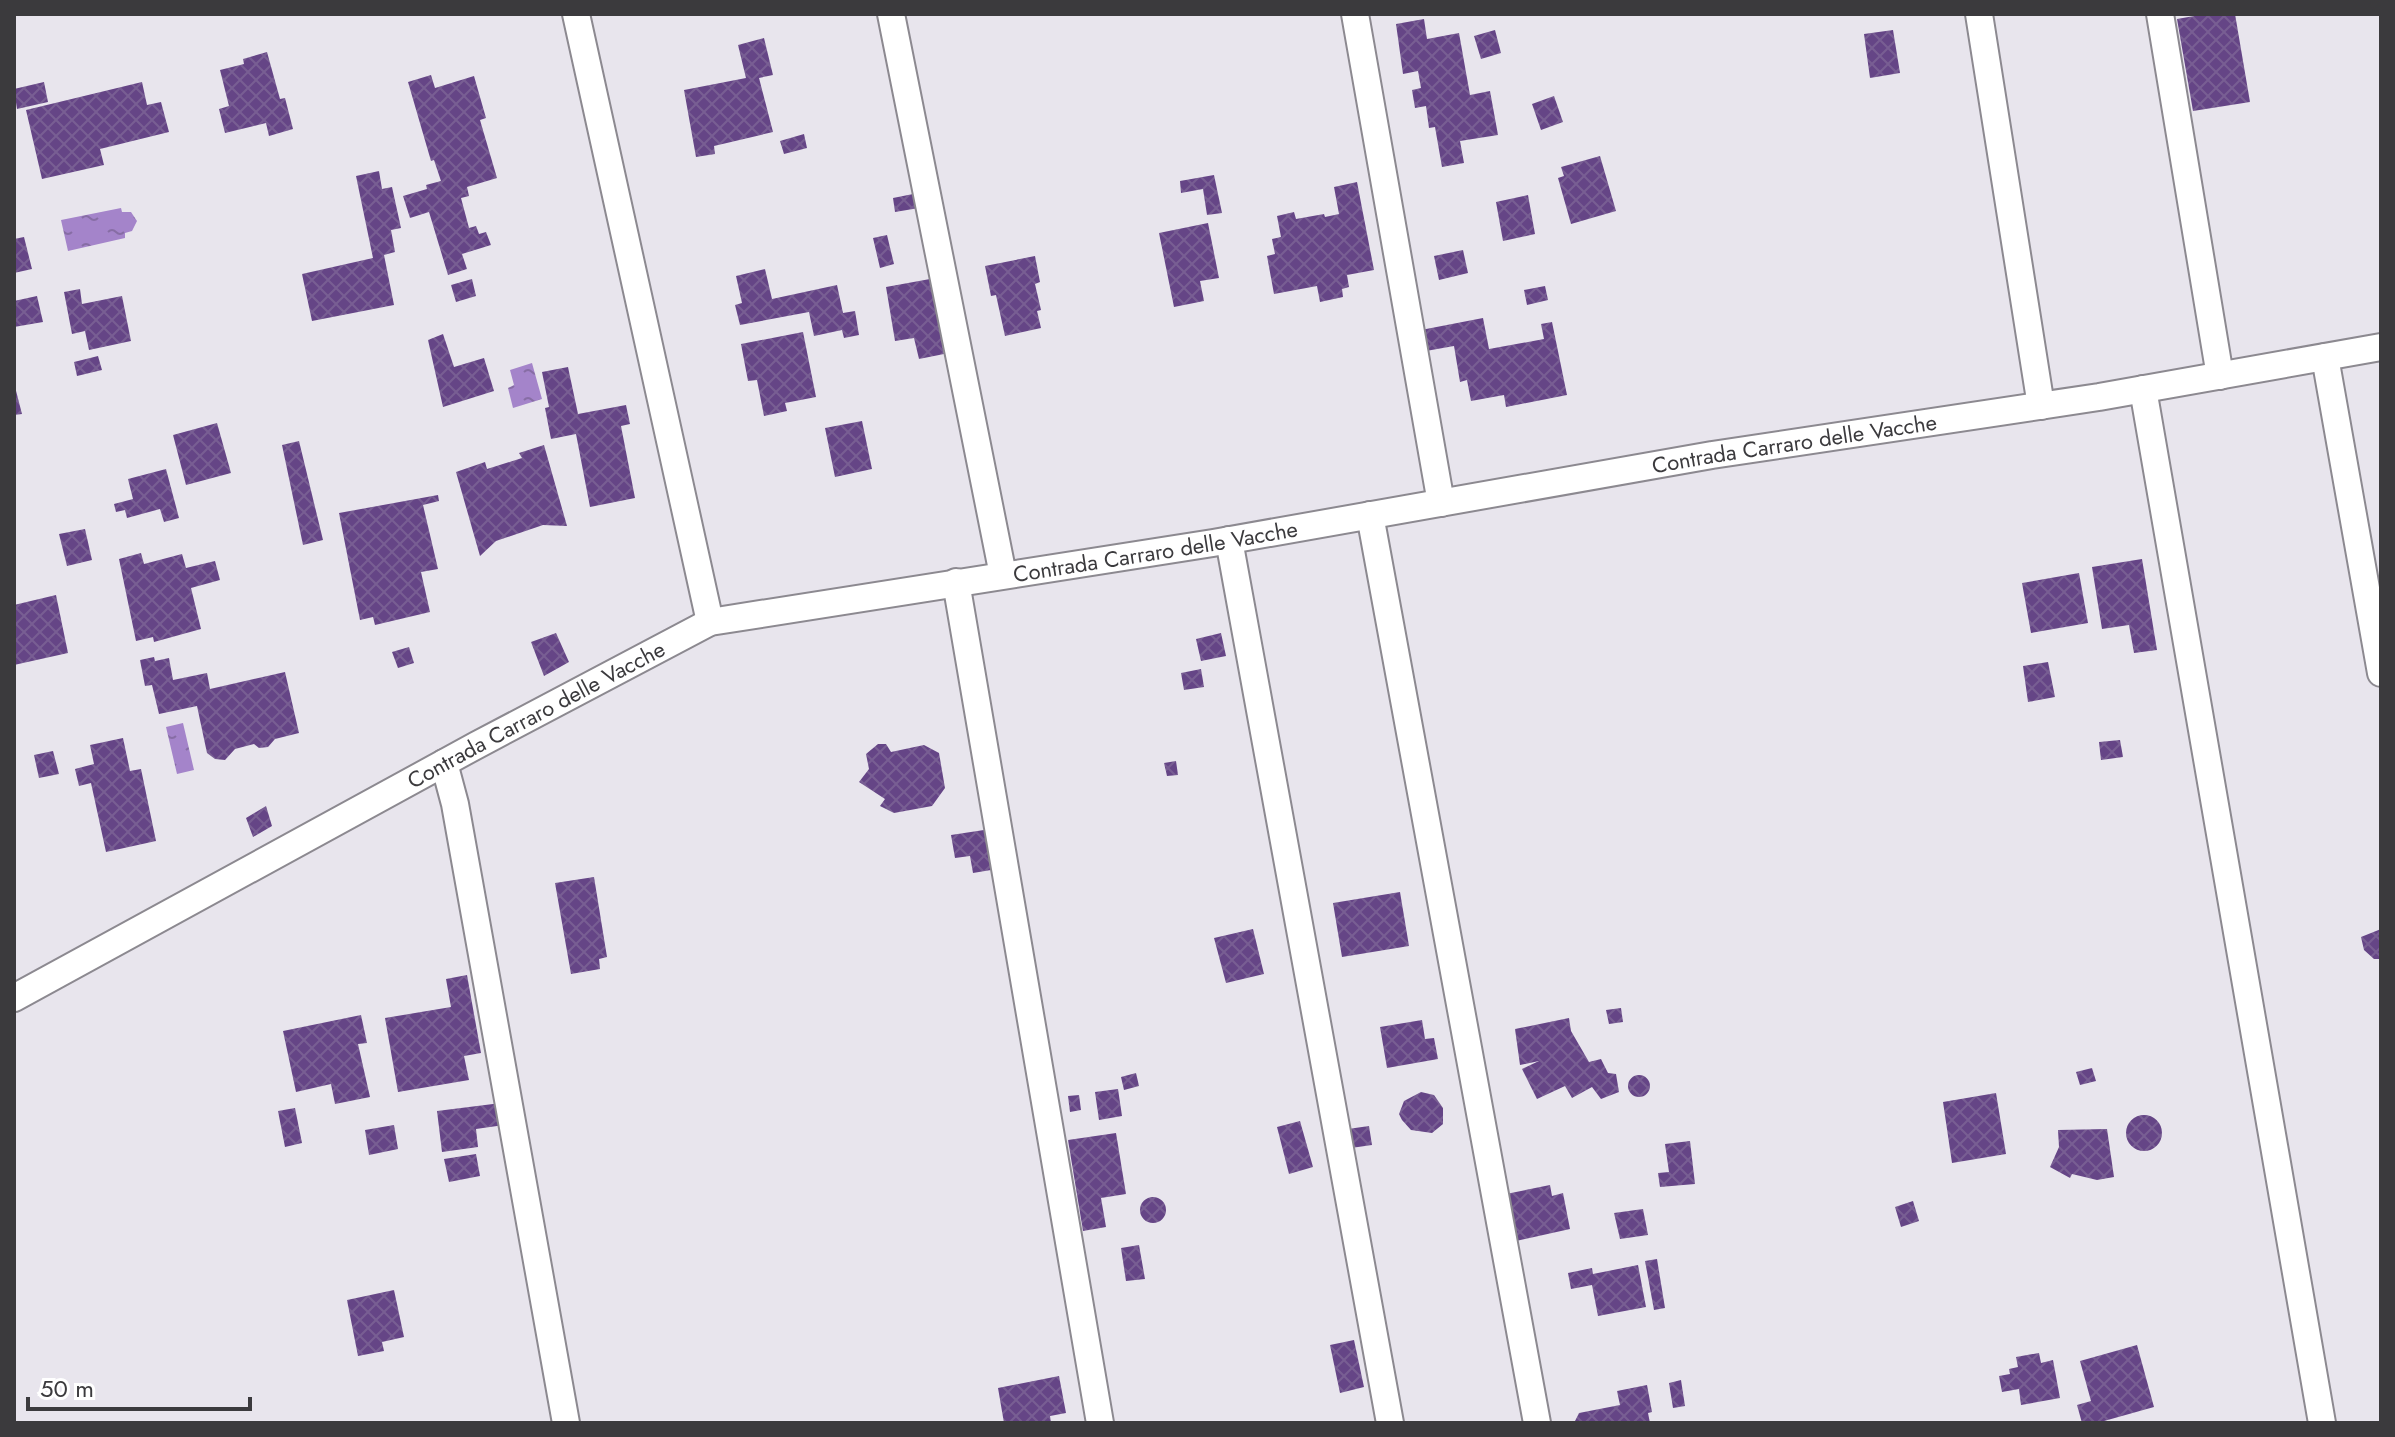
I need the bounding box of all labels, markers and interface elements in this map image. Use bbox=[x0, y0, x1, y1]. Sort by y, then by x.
street label: Contrada Carraro delle Vacche bbox=[1649, 406, 1939, 481]
street label: Contrada Carraro delle Vacche bbox=[1011, 512, 1300, 590]
street label: Contrada Carraro delle Vacche bbox=[401, 633, 670, 796]
scale bar bbox=[28, 1361, 250, 1411]
text: 50 m bbox=[40, 1371, 94, 1406]

